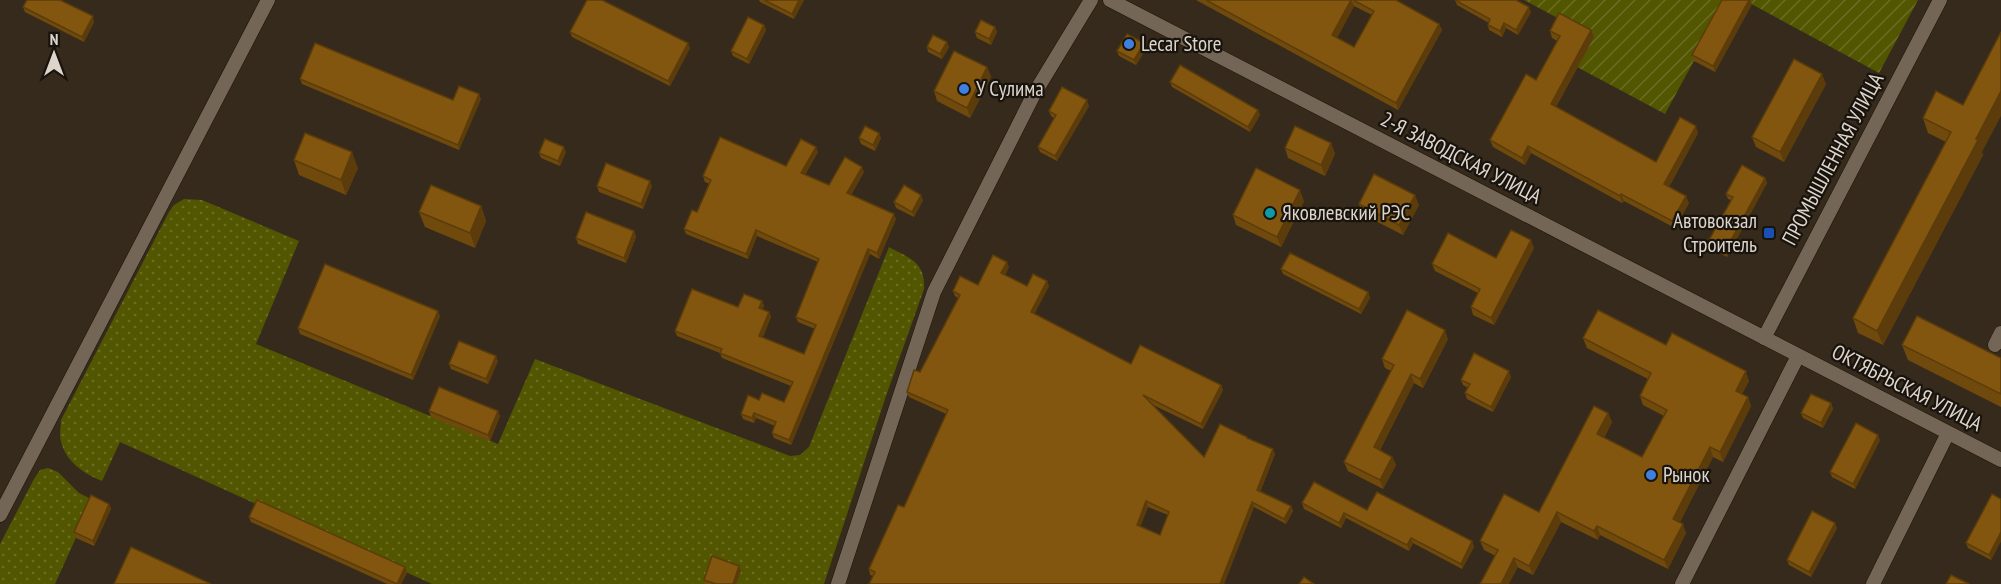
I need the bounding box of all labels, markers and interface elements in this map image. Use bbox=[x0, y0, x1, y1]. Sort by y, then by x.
north arrow bbox=[24, 24, 84, 84]
text: N bbox=[50, 29, 58, 49]
place label: Lecar Store bbox=[1141, 30, 1221, 57]
marker: Lecar Store bbox=[1122, 37, 1136, 51]
street label: ПРОМЫШЛЕННАЯ УЛИЦА bbox=[1776, 68, 1889, 250]
place label: У Сулима bbox=[976, 75, 1044, 102]
marker: У Сулима bbox=[957, 82, 971, 96]
street label: 2-Я ЗАВОДСКАЯ УЛИЦА bbox=[1376, 105, 1546, 210]
place label: Яковлевский РЭС bbox=[1282, 199, 1411, 226]
marker: Яковлевский РЭС bbox=[1263, 206, 1277, 220]
place label: Автовокзал Строитель bbox=[1673, 207, 1757, 258]
marker: Автовокзал Строитель bbox=[1762, 226, 1776, 240]
street label: ОКТЯБРЬСКАЯ УЛИЦА bbox=[1828, 338, 1987, 437]
place label: Рынок bbox=[1663, 461, 1710, 488]
marker: Рынок bbox=[1644, 468, 1658, 482]

